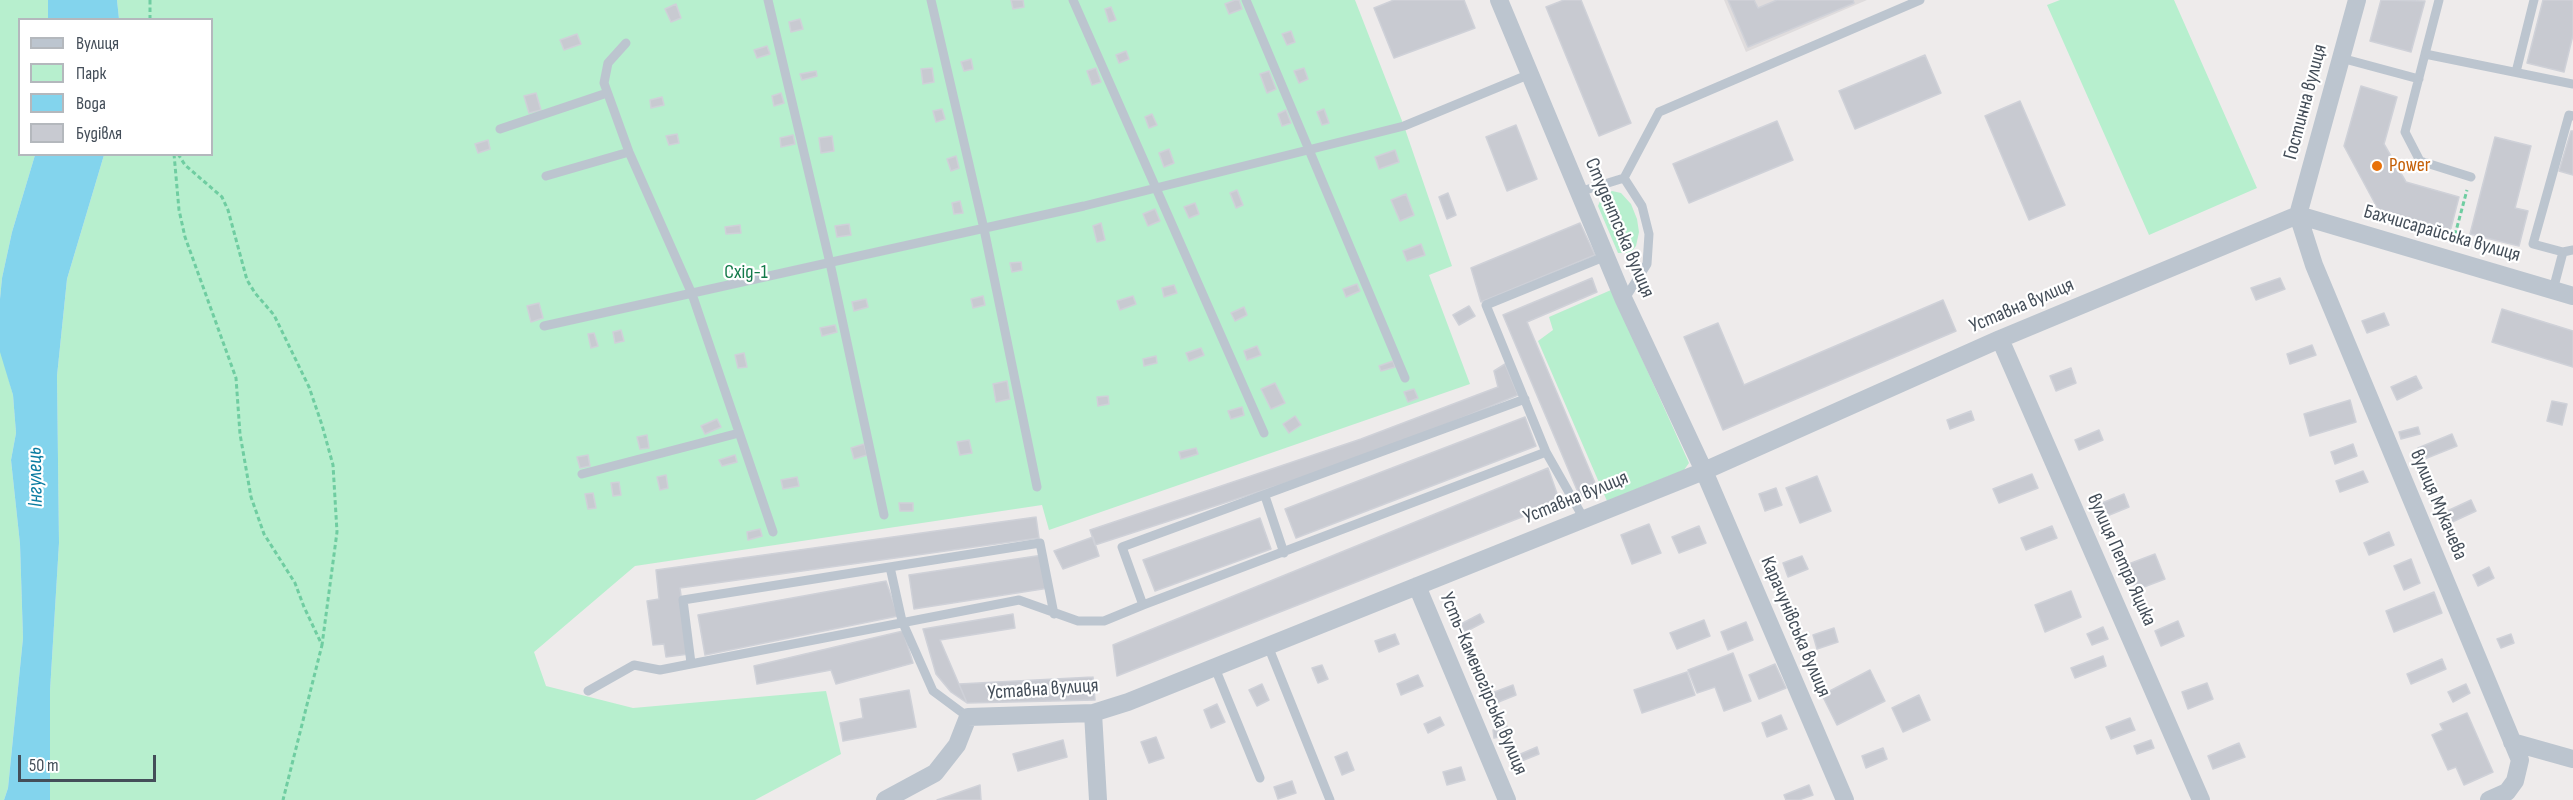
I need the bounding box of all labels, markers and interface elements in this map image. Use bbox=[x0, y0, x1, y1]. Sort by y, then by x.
legend bbox=[18, 18, 213, 156]
text: Вулиця bbox=[76, 33, 119, 54]
street label: Гостинна вулиця bbox=[2279, 42, 2333, 162]
text: Парк bbox=[76, 63, 106, 84]
text: Вода bbox=[76, 93, 106, 114]
text: Будівля bbox=[76, 123, 122, 144]
place label: Power bbox=[2389, 154, 2431, 178]
street label: Студентська вулиця bbox=[1579, 155, 1659, 301]
marker: Power bbox=[2370, 159, 2384, 173]
street label: Бахчисарайська вулиця bbox=[2361, 200, 2523, 268]
park label: Схід-1 bbox=[724, 261, 768, 285]
street label: Уставна вулиця bbox=[1966, 273, 2078, 339]
street label: вулиця Мукачева bbox=[2404, 446, 2472, 564]
water label: Інгулець bbox=[23, 447, 49, 507]
street label: Уставна вулиця bbox=[1520, 466, 1632, 530]
street label: вулиця Петра Яцика bbox=[2081, 490, 2161, 630]
street label: Карачунівська вулиця bbox=[1755, 553, 1835, 701]
street label: Усть-Каменогірська вулиця bbox=[1434, 589, 1532, 779]
street label: Уставна вулиця bbox=[987, 674, 1099, 706]
scale bar bbox=[21, 743, 159, 781]
text: 50 m bbox=[29, 755, 59, 776]

